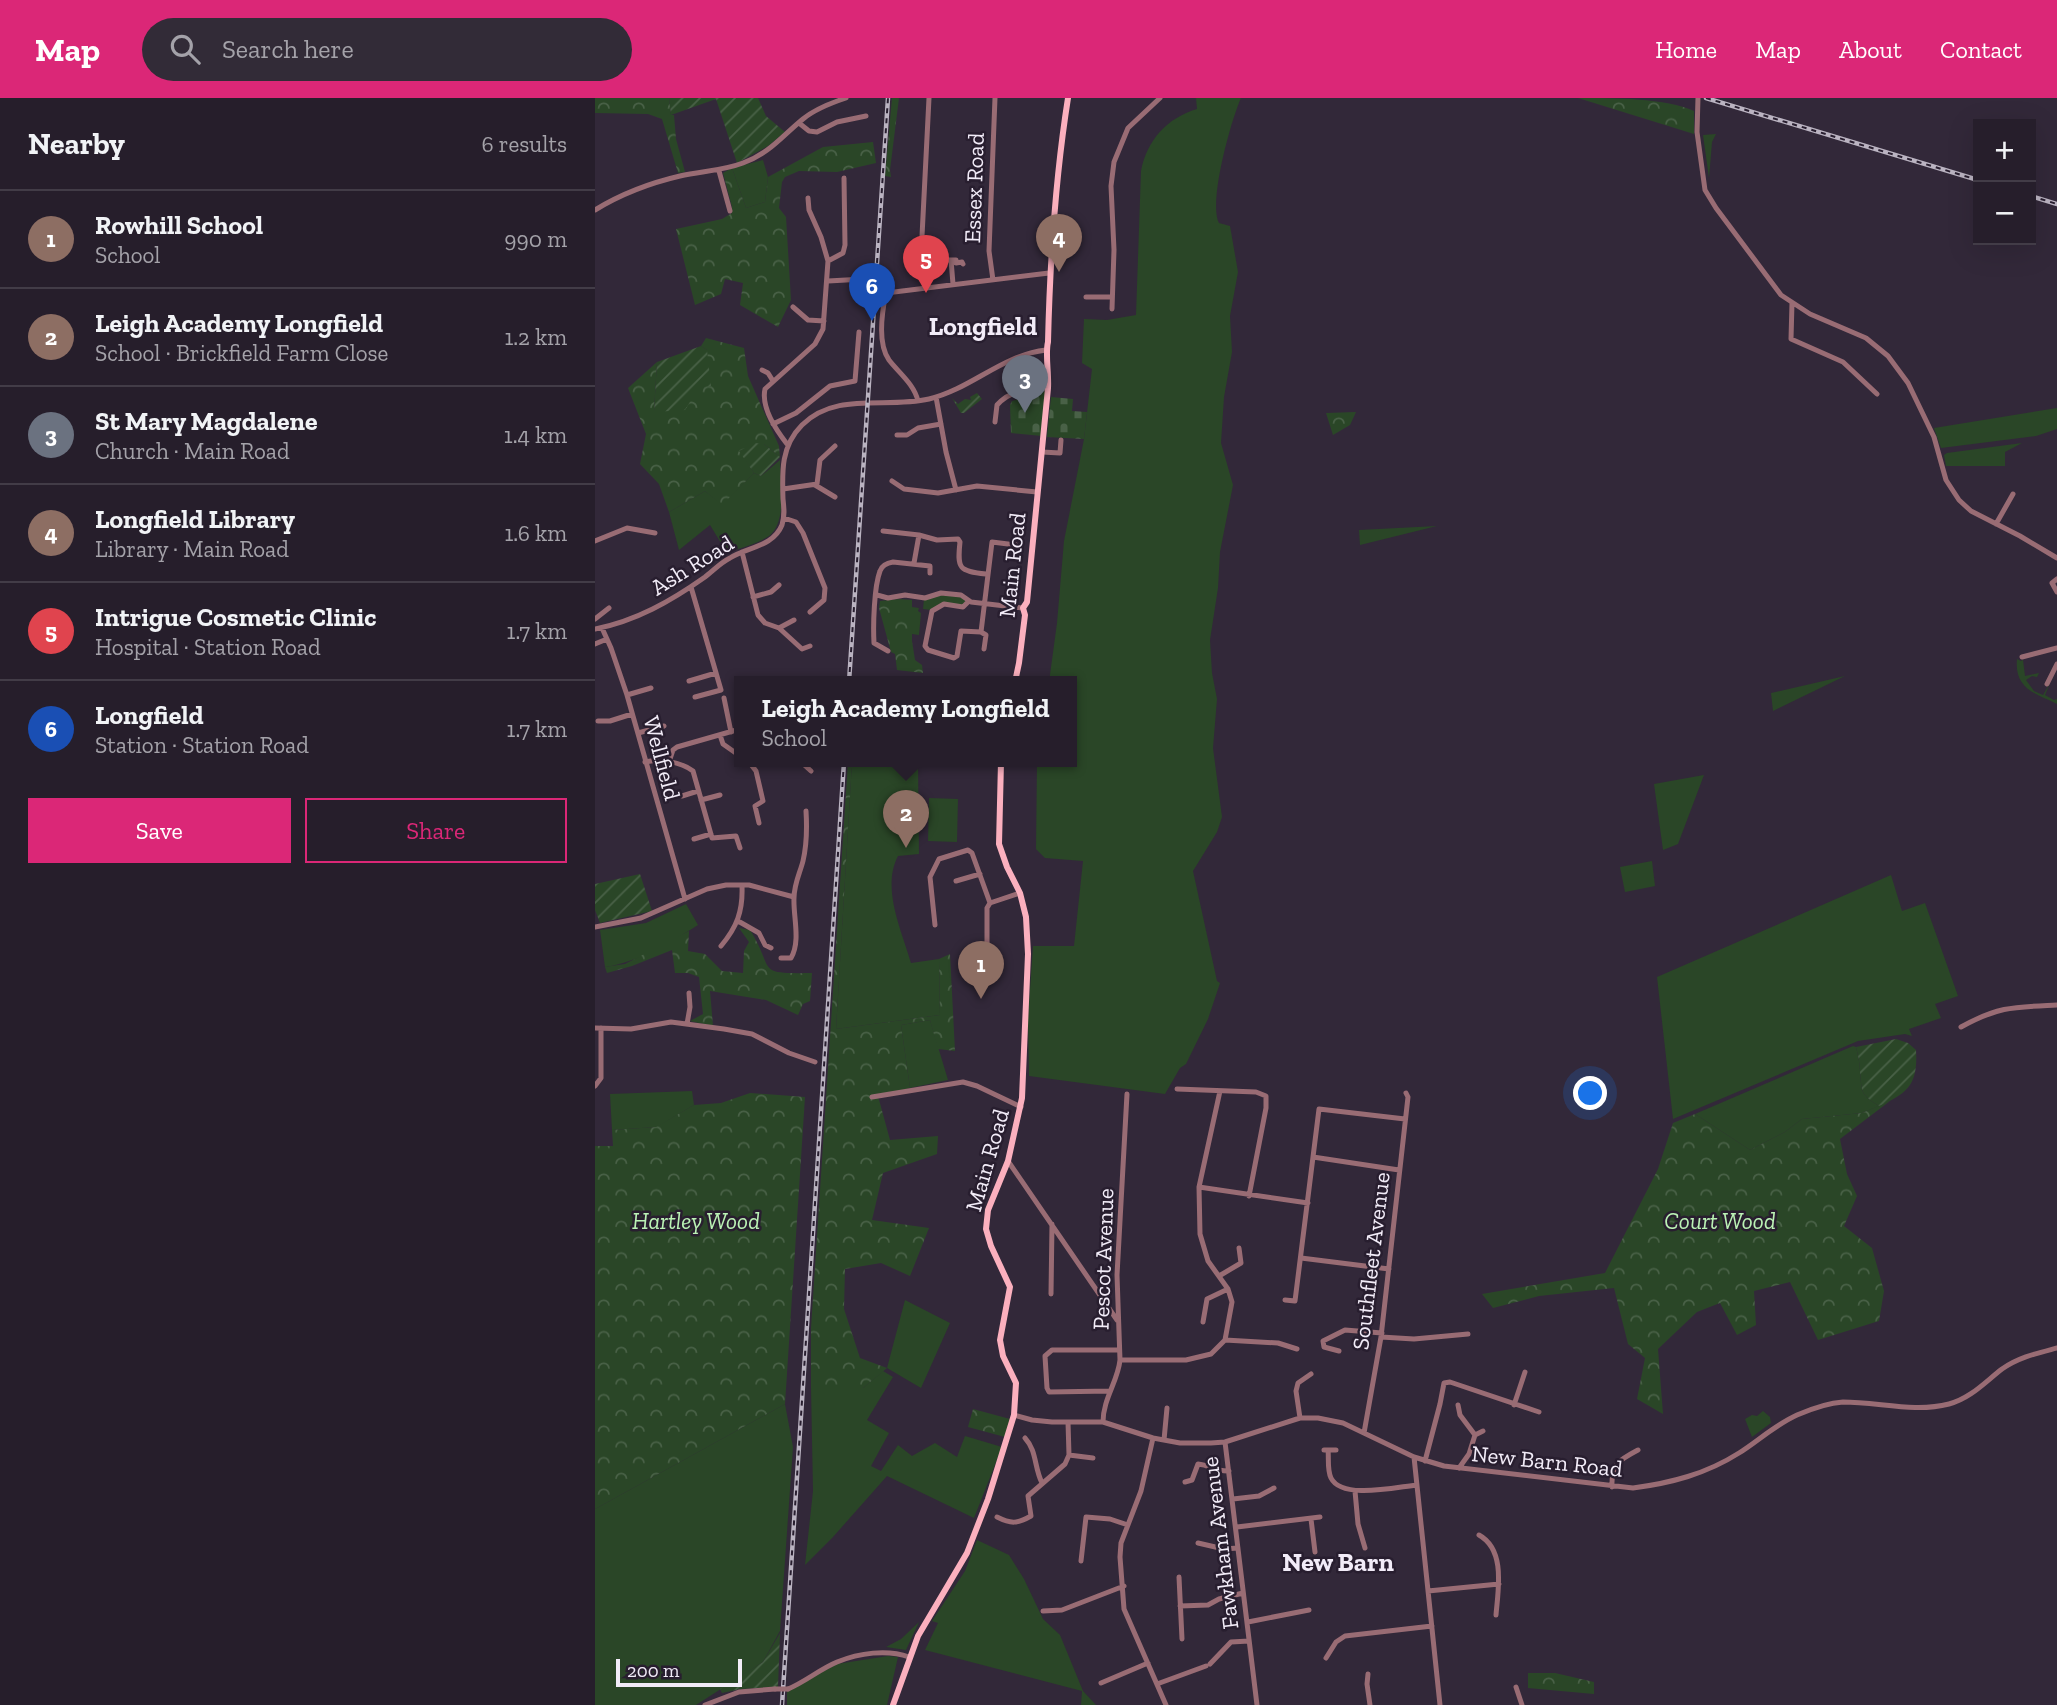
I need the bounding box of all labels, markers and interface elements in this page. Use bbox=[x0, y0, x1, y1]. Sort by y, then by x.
search box bbox=[142, 18, 632, 81]
text: Map bbox=[35, 30, 100, 69]
icon: search bbox=[166, 30, 204, 68]
text: Search here bbox=[222, 33, 354, 65]
text: Home bbox=[1655, 35, 1717, 64]
text: Map bbox=[1755, 35, 1801, 64]
text: About bbox=[1839, 35, 1902, 64]
text: Contact bbox=[1940, 35, 2022, 64]
map controls bbox=[1973, 119, 2036, 245]
button: + bbox=[1973, 119, 2036, 182]
text: Nearby bbox=[28, 126, 125, 162]
text: 6 results bbox=[481, 130, 567, 158]
street label: Essex Road bbox=[958, 132, 990, 244]
button: − bbox=[1973, 182, 2036, 245]
text: Rowhill School bbox=[95, 209, 263, 241]
pin: 4 bbox=[1036, 214, 1082, 272]
text: 1 bbox=[46, 225, 56, 253]
text: 990 m bbox=[504, 225, 567, 253]
pin: 5 bbox=[903, 235, 949, 293]
text: School bbox=[95, 241, 160, 269]
pin: 6 bbox=[849, 263, 895, 321]
text: Leigh Academy Longfield bbox=[95, 307, 383, 339]
district label: Longfield bbox=[929, 310, 1037, 342]
text: 2 bbox=[45, 323, 57, 351]
text: 1.2 km bbox=[504, 323, 567, 351]
text: School · Brickfield Farm Close bbox=[95, 339, 388, 367]
pin: 3 bbox=[1002, 355, 1048, 413]
text: St Mary Magdalene bbox=[95, 405, 318, 437]
text: 3 bbox=[45, 421, 57, 449]
text: 1.4 km bbox=[504, 421, 567, 449]
text: Church · Main Road bbox=[95, 437, 290, 465]
text: Longfield Library bbox=[95, 503, 295, 535]
street label: Main Road bbox=[993, 511, 1031, 619]
text: 4 bbox=[44, 519, 58, 547]
text: 1.6 km bbox=[504, 519, 567, 547]
street label: Ash Road bbox=[645, 528, 739, 601]
text: Library · Main Road bbox=[95, 535, 289, 563]
text: Intrigue Cosmetic Clinic bbox=[95, 601, 377, 633]
text: 5 bbox=[45, 617, 57, 645]
text: 1.7 km bbox=[507, 617, 567, 645]
text: Hospital · Station Road bbox=[95, 633, 321, 661]
popup bbox=[734, 676, 1077, 767]
text: Leigh Academy Longfield bbox=[761, 692, 1050, 724]
text: Longfield bbox=[95, 699, 204, 731]
street label: Wellfield bbox=[637, 713, 687, 804]
text: 6 bbox=[45, 715, 57, 743]
text: 1.7 km bbox=[507, 715, 567, 743]
text: School bbox=[761, 724, 827, 752]
text: Station · Station Road bbox=[95, 731, 309, 759]
pin: 2 bbox=[883, 790, 929, 848]
button: Save bbox=[28, 798, 291, 863]
button: Share bbox=[305, 798, 567, 863]
pin: 1 bbox=[958, 941, 1004, 999]
your location bbox=[1573, 1076, 1607, 1110]
street label: Main Road bbox=[959, 1105, 1015, 1215]
street label: Southfleet Avenue bbox=[1346, 1170, 1396, 1352]
street label: Pescot Avenue bbox=[1087, 1188, 1119, 1330]
park label: Hartley Wood bbox=[632, 1207, 760, 1235]
park label: Court Wood bbox=[1664, 1207, 1776, 1235]
street label: New Barn Road bbox=[1470, 1439, 1624, 1483]
street label: Fawkham Avenue bbox=[1196, 1455, 1244, 1631]
district label: New Barn bbox=[1282, 1546, 1394, 1578]
scale bar bbox=[616, 1656, 742, 1688]
text: 200 m bbox=[627, 1659, 679, 1682]

